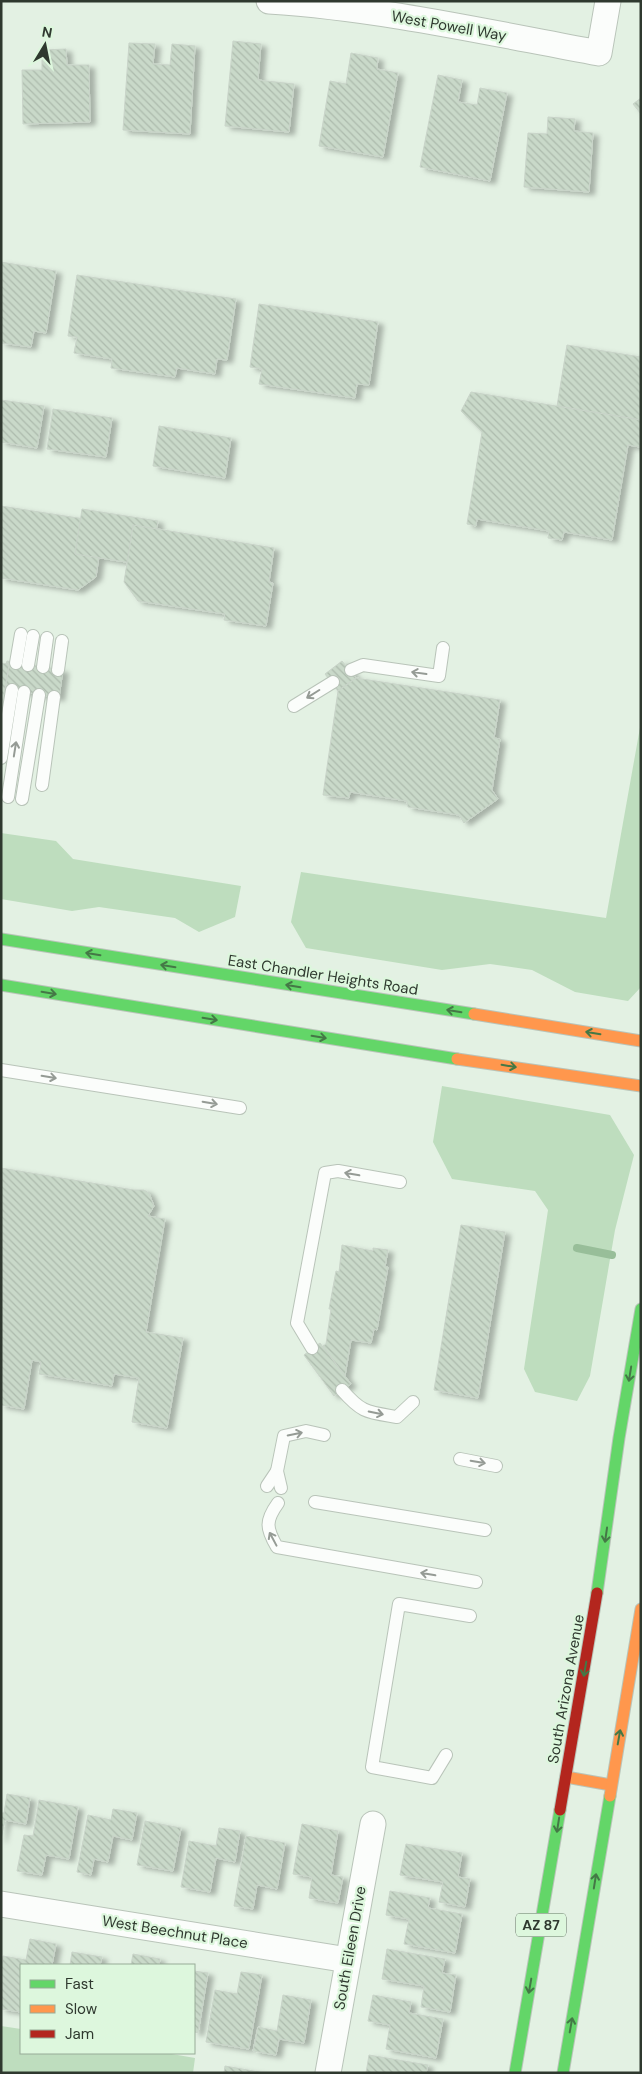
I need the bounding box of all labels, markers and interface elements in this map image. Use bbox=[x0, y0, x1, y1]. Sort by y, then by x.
street label: West Powell Way bbox=[390, 6, 509, 46]
north arrow bbox=[20, 20, 70, 70]
text: N bbox=[41, 22, 54, 42]
one-way arrow bbox=[411, 668, 427, 678]
one-way arrow bbox=[307, 690, 321, 700]
one-way arrow bbox=[11, 741, 21, 757]
one-way arrow bbox=[85, 949, 101, 959]
street label: East Chandler Heights Road bbox=[226, 950, 420, 1000]
one-way arrow bbox=[160, 961, 176, 971]
one-way arrow bbox=[286, 980, 302, 990]
one-way arrow bbox=[41, 988, 57, 998]
one-way arrow bbox=[446, 1006, 462, 1016]
one-way arrow bbox=[201, 1014, 217, 1024]
one-way arrow bbox=[585, 1028, 601, 1038]
one-way arrow bbox=[311, 1032, 327, 1042]
one-way arrow bbox=[501, 1061, 517, 1071]
one-way arrow bbox=[41, 1073, 57, 1083]
one-way arrow bbox=[201, 1099, 217, 1109]
one-way arrow bbox=[344, 1168, 360, 1178]
one-way arrow bbox=[625, 1366, 635, 1382]
one-way arrow bbox=[368, 1409, 384, 1418]
one-way arrow bbox=[286, 1428, 302, 1438]
one-way arrow bbox=[470, 1458, 486, 1468]
one-way arrow bbox=[600, 1526, 610, 1542]
one-way arrow bbox=[267, 1532, 277, 1547]
one-way arrow bbox=[420, 1568, 436, 1578]
street label: South Arizona Avenue bbox=[543, 1613, 589, 1765]
one-way arrow bbox=[579, 1661, 589, 1677]
one-way arrow bbox=[614, 1730, 624, 1746]
one-way arrow bbox=[553, 1817, 563, 1833]
one-way arrow bbox=[590, 1873, 600, 1889]
street label: South Eileen Drive bbox=[329, 1885, 371, 2011]
street label: West Beechnut Place bbox=[101, 1911, 249, 1953]
road number: AZ 87 bbox=[516, 1914, 566, 1936]
legend bbox=[20, 1964, 195, 2054]
text: Fast bbox=[65, 1974, 94, 1994]
one-way arrow bbox=[525, 1977, 535, 1993]
text: Slow bbox=[65, 1999, 98, 2019]
one-way arrow bbox=[566, 2017, 576, 2033]
text: Jam bbox=[65, 2024, 94, 2044]

